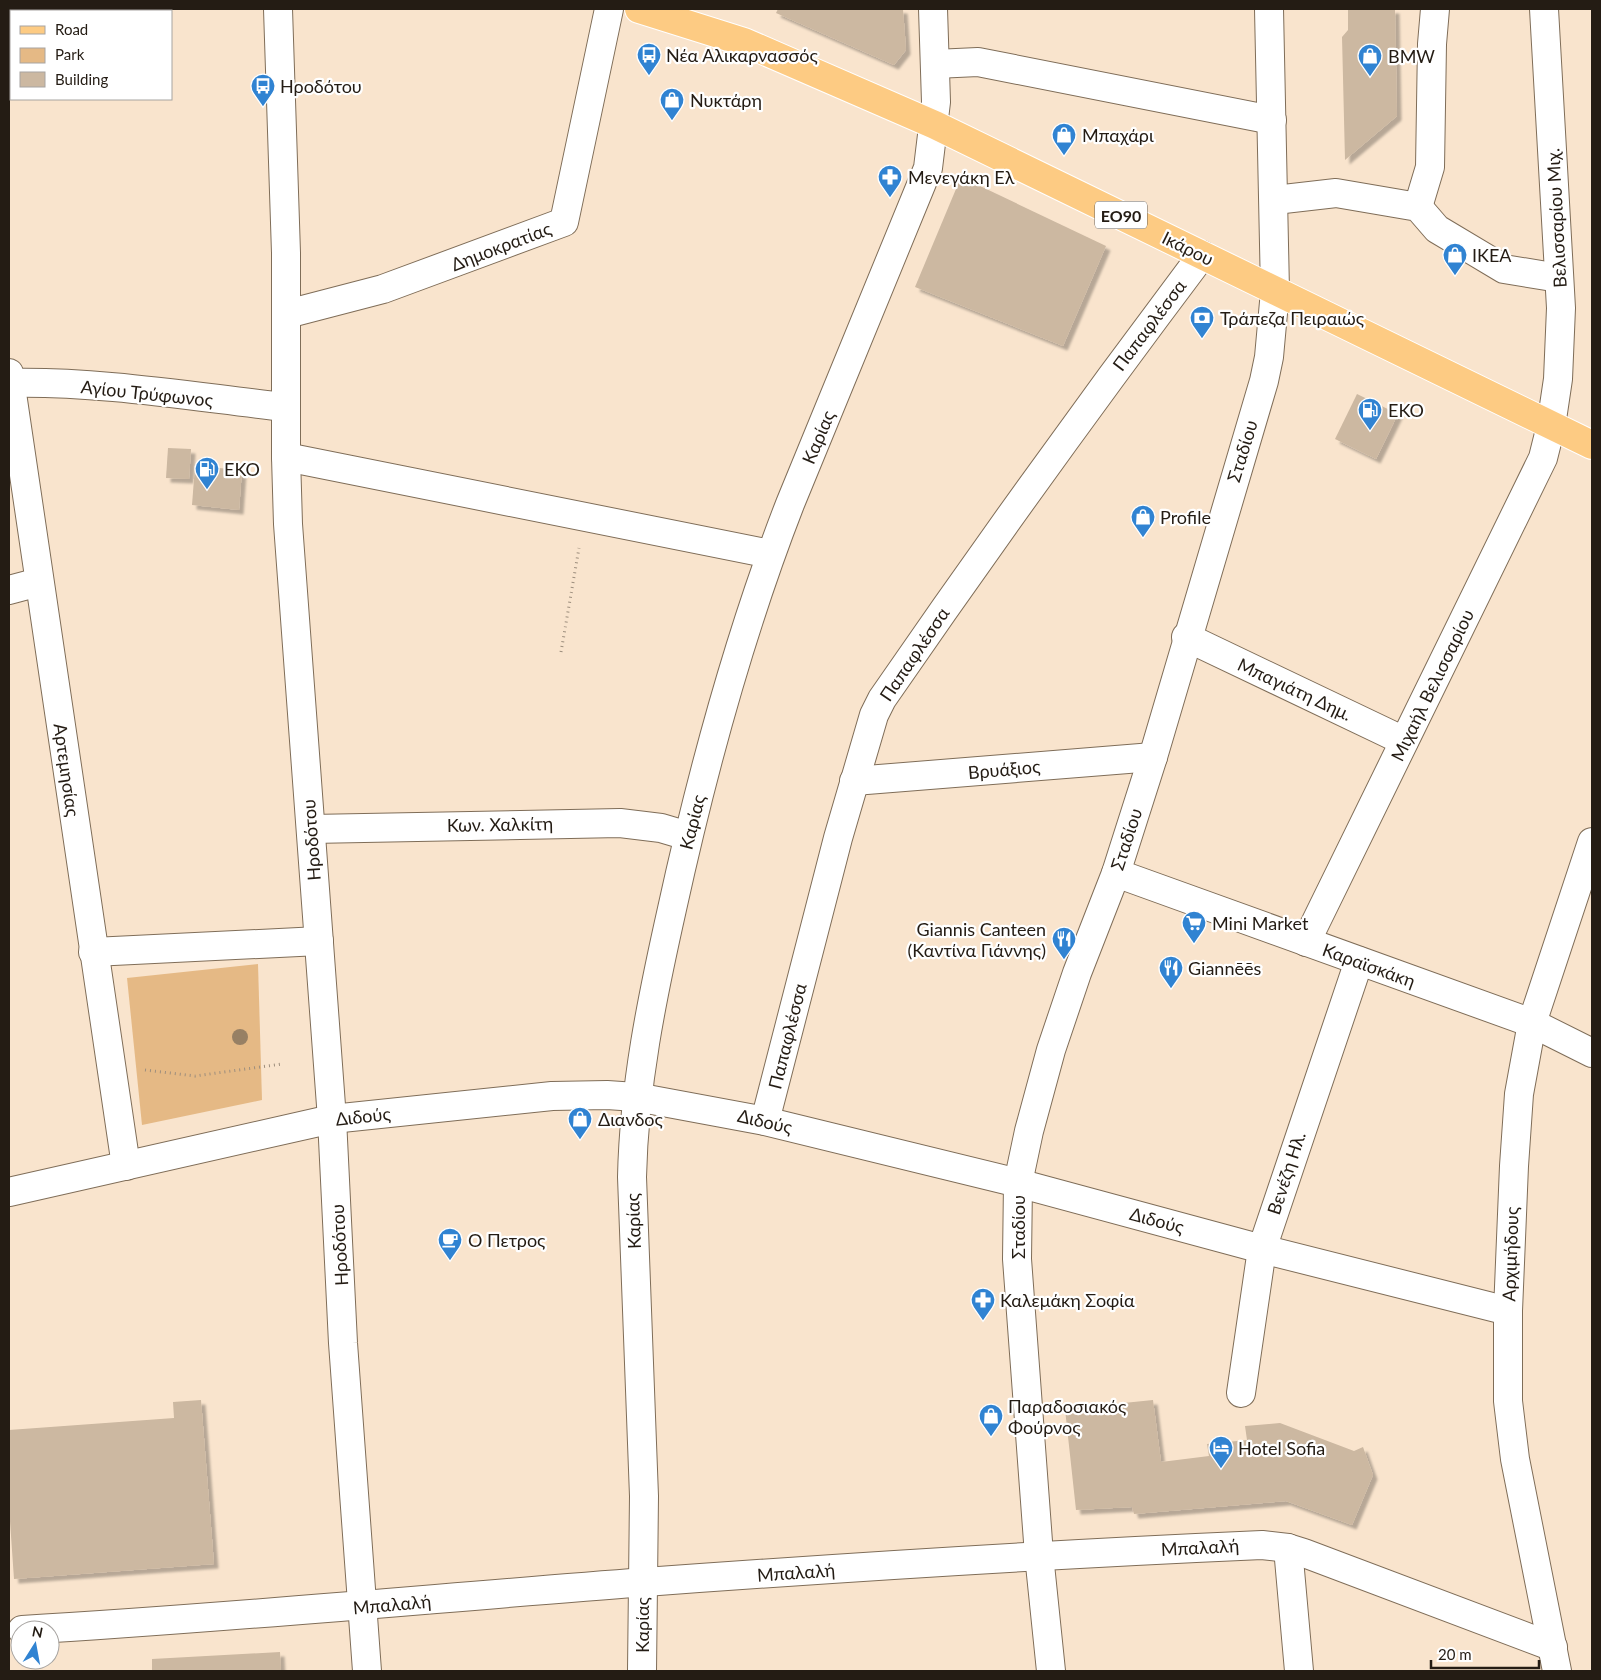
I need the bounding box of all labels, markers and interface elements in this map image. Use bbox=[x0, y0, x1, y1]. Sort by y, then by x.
legend bbox=[10, 10, 172, 100]
text: Road bbox=[55, 20, 88, 38]
bus stop icon: Νέα Αλικαρνασσός bbox=[636, 42, 662, 76]
shop icon: BMW bbox=[1357, 43, 1383, 77]
place label: Νέα Αλικαρνασσός bbox=[666, 44, 818, 66]
text: Park bbox=[55, 45, 85, 63]
place label: BMW bbox=[1388, 45, 1435, 67]
text: Building bbox=[55, 70, 108, 88]
bus stop icon: Ηροδότου bbox=[250, 73, 276, 107]
place label: Ηροδότου bbox=[280, 75, 362, 97]
shop icon: Νυκτάρη bbox=[659, 87, 685, 121]
place label: Νυκτάρη bbox=[690, 89, 762, 111]
shop icon: Μπαχάρι bbox=[1051, 122, 1077, 156]
place label: Μπαχάρι bbox=[1082, 124, 1154, 146]
street label: Βελισσαρίου Μιχ. bbox=[1541, 148, 1571, 288]
pharmacy icon: Μενεγάκη Ελ bbox=[877, 164, 903, 198]
place label: Μενεγάκη Ελ bbox=[908, 166, 1015, 188]
road number: ΕΟ90 bbox=[1095, 202, 1147, 228]
street label: Δημοκρατίας bbox=[448, 217, 555, 275]
street label: Ικάρου bbox=[1159, 226, 1217, 270]
shop icon: IKEA bbox=[1442, 242, 1468, 276]
place label: IKEA bbox=[1472, 244, 1512, 266]
street label: Παπαφλέσσα bbox=[1108, 275, 1191, 375]
bank icon: Τράπεζα Πειραιώς bbox=[1189, 305, 1215, 339]
place label: Τράπεζα Πειραιώς bbox=[1220, 307, 1365, 329]
street label: Αγίου Τρύφωνος bbox=[80, 375, 215, 411]
fuel station icon: ΕΚΟ bbox=[1357, 397, 1383, 431]
place label: ΕΚΟ bbox=[1388, 399, 1424, 421]
street label: Καρίας bbox=[797, 406, 839, 467]
street label: Σταδίου bbox=[1222, 417, 1262, 485]
fuel station icon: EKO bbox=[194, 456, 220, 490]
place label: EKO bbox=[224, 458, 260, 480]
shop icon: Profile bbox=[1130, 504, 1156, 538]
place label: Profile bbox=[1160, 506, 1211, 528]
street label: Παπαφλέσσα bbox=[875, 603, 954, 705]
street label: Μιχαήλ Βελισσαρίου bbox=[1386, 606, 1478, 764]
street label: Μπαγιάτη Δημ. bbox=[1234, 653, 1356, 725]
street label: Αρτεμησίας bbox=[50, 722, 85, 819]
street label: Βρυάξιος bbox=[967, 755, 1042, 783]
street label: Καρίας bbox=[675, 792, 710, 852]
street label: Ηροδότου bbox=[297, 798, 325, 882]
street label: Σταδίου bbox=[1106, 805, 1146, 873]
street label: Κων. Χαλκίτη bbox=[447, 812, 553, 836]
supermarket icon: Mini Market bbox=[1181, 910, 1207, 944]
place label: Mini Market bbox=[1212, 912, 1309, 934]
place label: Giannis Canteen (Καντίνα Γιάννης) bbox=[908, 918, 1046, 961]
restaurant icon: Giannis Canteen (Καντίνα Γιάννης) bbox=[1051, 926, 1077, 960]
street label: Καραϊσκάκη bbox=[1320, 938, 1418, 992]
restaurant icon: Giannēēs bbox=[1158, 955, 1184, 989]
place label: Giannēēs bbox=[1188, 957, 1261, 979]
street label: Παπαφλέσσα bbox=[763, 980, 811, 1091]
street label: Διδούς bbox=[334, 1102, 392, 1130]
street label: Διδούς bbox=[736, 1104, 795, 1138]
shop icon: Διανδος bbox=[567, 1106, 593, 1140]
place label: Διανδος bbox=[598, 1108, 664, 1130]
street label: Βενέζη Ηλ. bbox=[1262, 1129, 1310, 1217]
street label: Καρίας bbox=[621, 1192, 645, 1249]
street label: Σταδίου bbox=[1007, 1195, 1029, 1259]
street label: Διδούς bbox=[1127, 1202, 1187, 1238]
street label: Ηροδότου bbox=[326, 1204, 352, 1286]
street label: Αρχιμήδους bbox=[1497, 1206, 1523, 1302]
cafe icon: Ο Πετρος bbox=[437, 1227, 463, 1261]
place label: Ο Πετρος bbox=[468, 1229, 546, 1251]
pharmacy icon: Καλεμάκη Σοφία bbox=[970, 1287, 996, 1321]
place label: Καλεμάκη Σοφία bbox=[1000, 1289, 1135, 1311]
place label: Παραδοσιακός Φούρνος bbox=[1008, 1395, 1127, 1438]
shop icon: Παραδοσιακός Φούρνος bbox=[978, 1403, 1004, 1437]
hotel icon: Hotel Sofia bbox=[1208, 1435, 1234, 1469]
place label: Hotel Sofia bbox=[1238, 1437, 1325, 1459]
street label: Μπαλαλή bbox=[1160, 1534, 1240, 1560]
street label: Μπαλαλή bbox=[756, 1558, 836, 1586]
street label: Μπαλαλή bbox=[352, 1590, 432, 1618]
street label: Καρίας bbox=[631, 1596, 653, 1653]
north arrow bbox=[10, 1620, 60, 1670]
text: N bbox=[31, 1622, 44, 1641]
scale bar bbox=[1431, 1638, 1538, 1670]
text: 20 m bbox=[1438, 1645, 1472, 1663]

